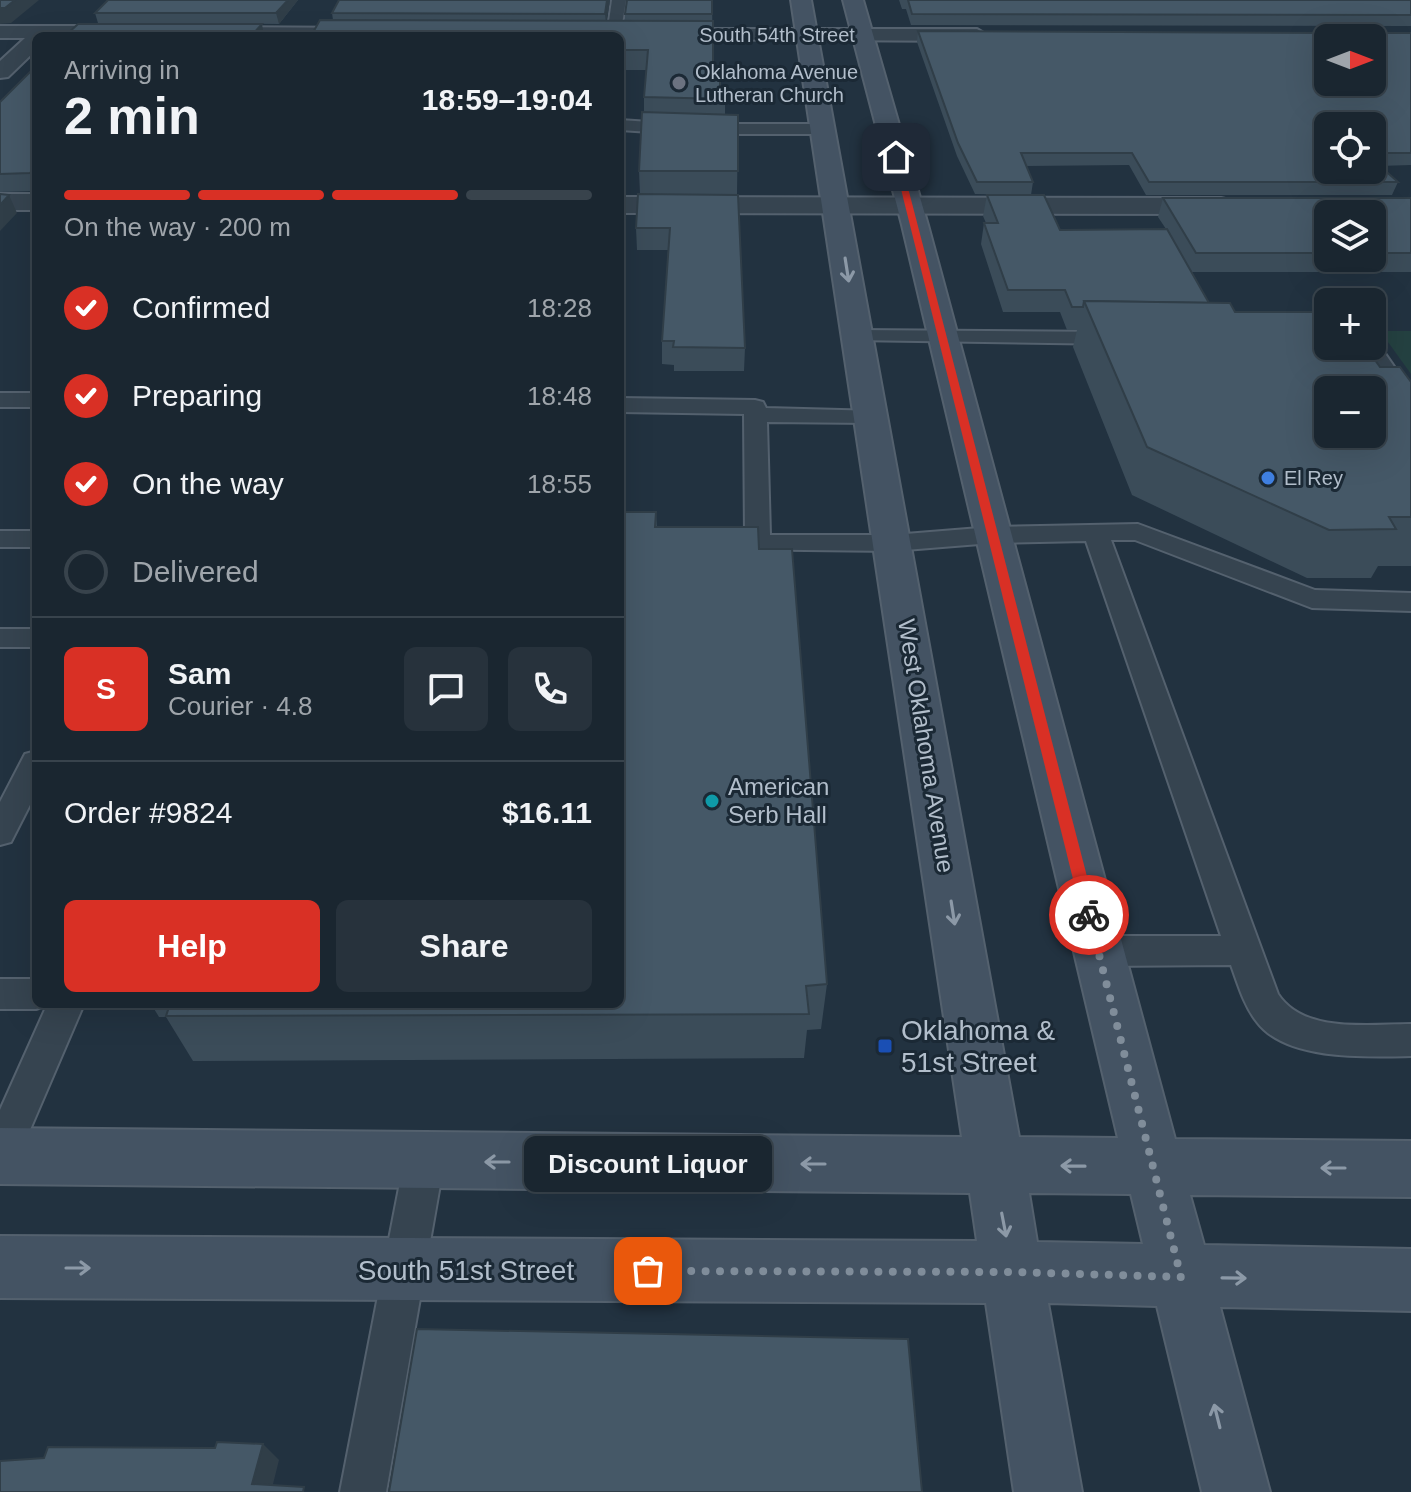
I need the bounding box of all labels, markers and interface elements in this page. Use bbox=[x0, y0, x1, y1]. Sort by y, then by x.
street label: South 54th Street bbox=[699, 24, 855, 46]
north arrow bbox=[1314, 24, 1386, 96]
map controls bbox=[1314, 24, 1386, 448]
text: Arriving in bbox=[64, 55, 180, 85]
place label: Oklahoma Avenue Lutheran Church bbox=[695, 61, 858, 106]
marker: Oklahoma Avenue Lutheran Church bbox=[670, 74, 688, 92]
text: 18:59–19:04 bbox=[422, 83, 592, 116]
text: 2 min bbox=[64, 87, 200, 145]
button: locate bbox=[1314, 112, 1386, 184]
pin bbox=[862, 123, 930, 191]
icon: home bbox=[874, 135, 918, 179]
button: layers bbox=[1314, 200, 1386, 272]
text: On the way · 200 m bbox=[64, 212, 291, 242]
one-way arrow bbox=[840, 257, 855, 282]
icon: check bbox=[64, 286, 108, 330]
button: + bbox=[1314, 288, 1386, 360]
text: Confirmed bbox=[132, 291, 270, 324]
text: 18:28 bbox=[527, 293, 592, 323]
icon: check bbox=[64, 374, 108, 418]
button: − bbox=[1314, 376, 1386, 448]
text: Preparing bbox=[132, 379, 262, 412]
text: 18:48 bbox=[527, 381, 592, 411]
icon: check bbox=[64, 462, 108, 506]
text: On the way bbox=[132, 467, 284, 500]
place label: El Rey bbox=[1284, 467, 1343, 489]
text: 18:55 bbox=[527, 469, 592, 499]
marker: El Rey bbox=[1259, 469, 1277, 487]
text: Delivered bbox=[132, 555, 259, 588]
street label: West Oklahoma Avenue bbox=[893, 617, 960, 875]
button: chat bbox=[404, 647, 488, 731]
button: phone bbox=[508, 647, 592, 731]
text: Sam bbox=[168, 657, 231, 690]
text: S bbox=[96, 672, 116, 705]
text: Courier · 4.8 bbox=[168, 691, 313, 721]
place label: American Serb Hall bbox=[728, 773, 829, 828]
marker: American Serb Hall bbox=[703, 792, 721, 810]
text: Order #9824 bbox=[64, 796, 232, 829]
text: $16.11 bbox=[502, 796, 592, 829]
courier bbox=[1049, 875, 1129, 955]
icon: bike bbox=[1067, 893, 1111, 937]
button: Help bbox=[64, 900, 320, 992]
button: Share bbox=[336, 900, 592, 992]
one-way arrow bbox=[946, 900, 961, 926]
place label: Oklahoma & 51st Street bbox=[901, 1015, 1055, 1078]
marker: Oklahoma & 51st Street bbox=[876, 1037, 894, 1055]
callout: Discount Liquor bbox=[524, 1135, 772, 1191]
text: Discount Liquor bbox=[548, 1149, 748, 1179]
one-way arrow bbox=[484, 1154, 511, 1170]
one-way arrow bbox=[800, 1156, 827, 1172]
one-way arrow bbox=[1060, 1158, 1087, 1174]
one-way arrow bbox=[1320, 1161, 1347, 1176]
one-way arrow bbox=[997, 1212, 1012, 1237]
pin bbox=[614, 1237, 682, 1305]
icon: bag bbox=[626, 1249, 670, 1293]
street label: South 51st Street bbox=[358, 1255, 574, 1286]
one-way arrow bbox=[64, 1260, 91, 1276]
one-way arrow bbox=[1220, 1270, 1247, 1285]
one-way arrow bbox=[1209, 1404, 1224, 1430]

